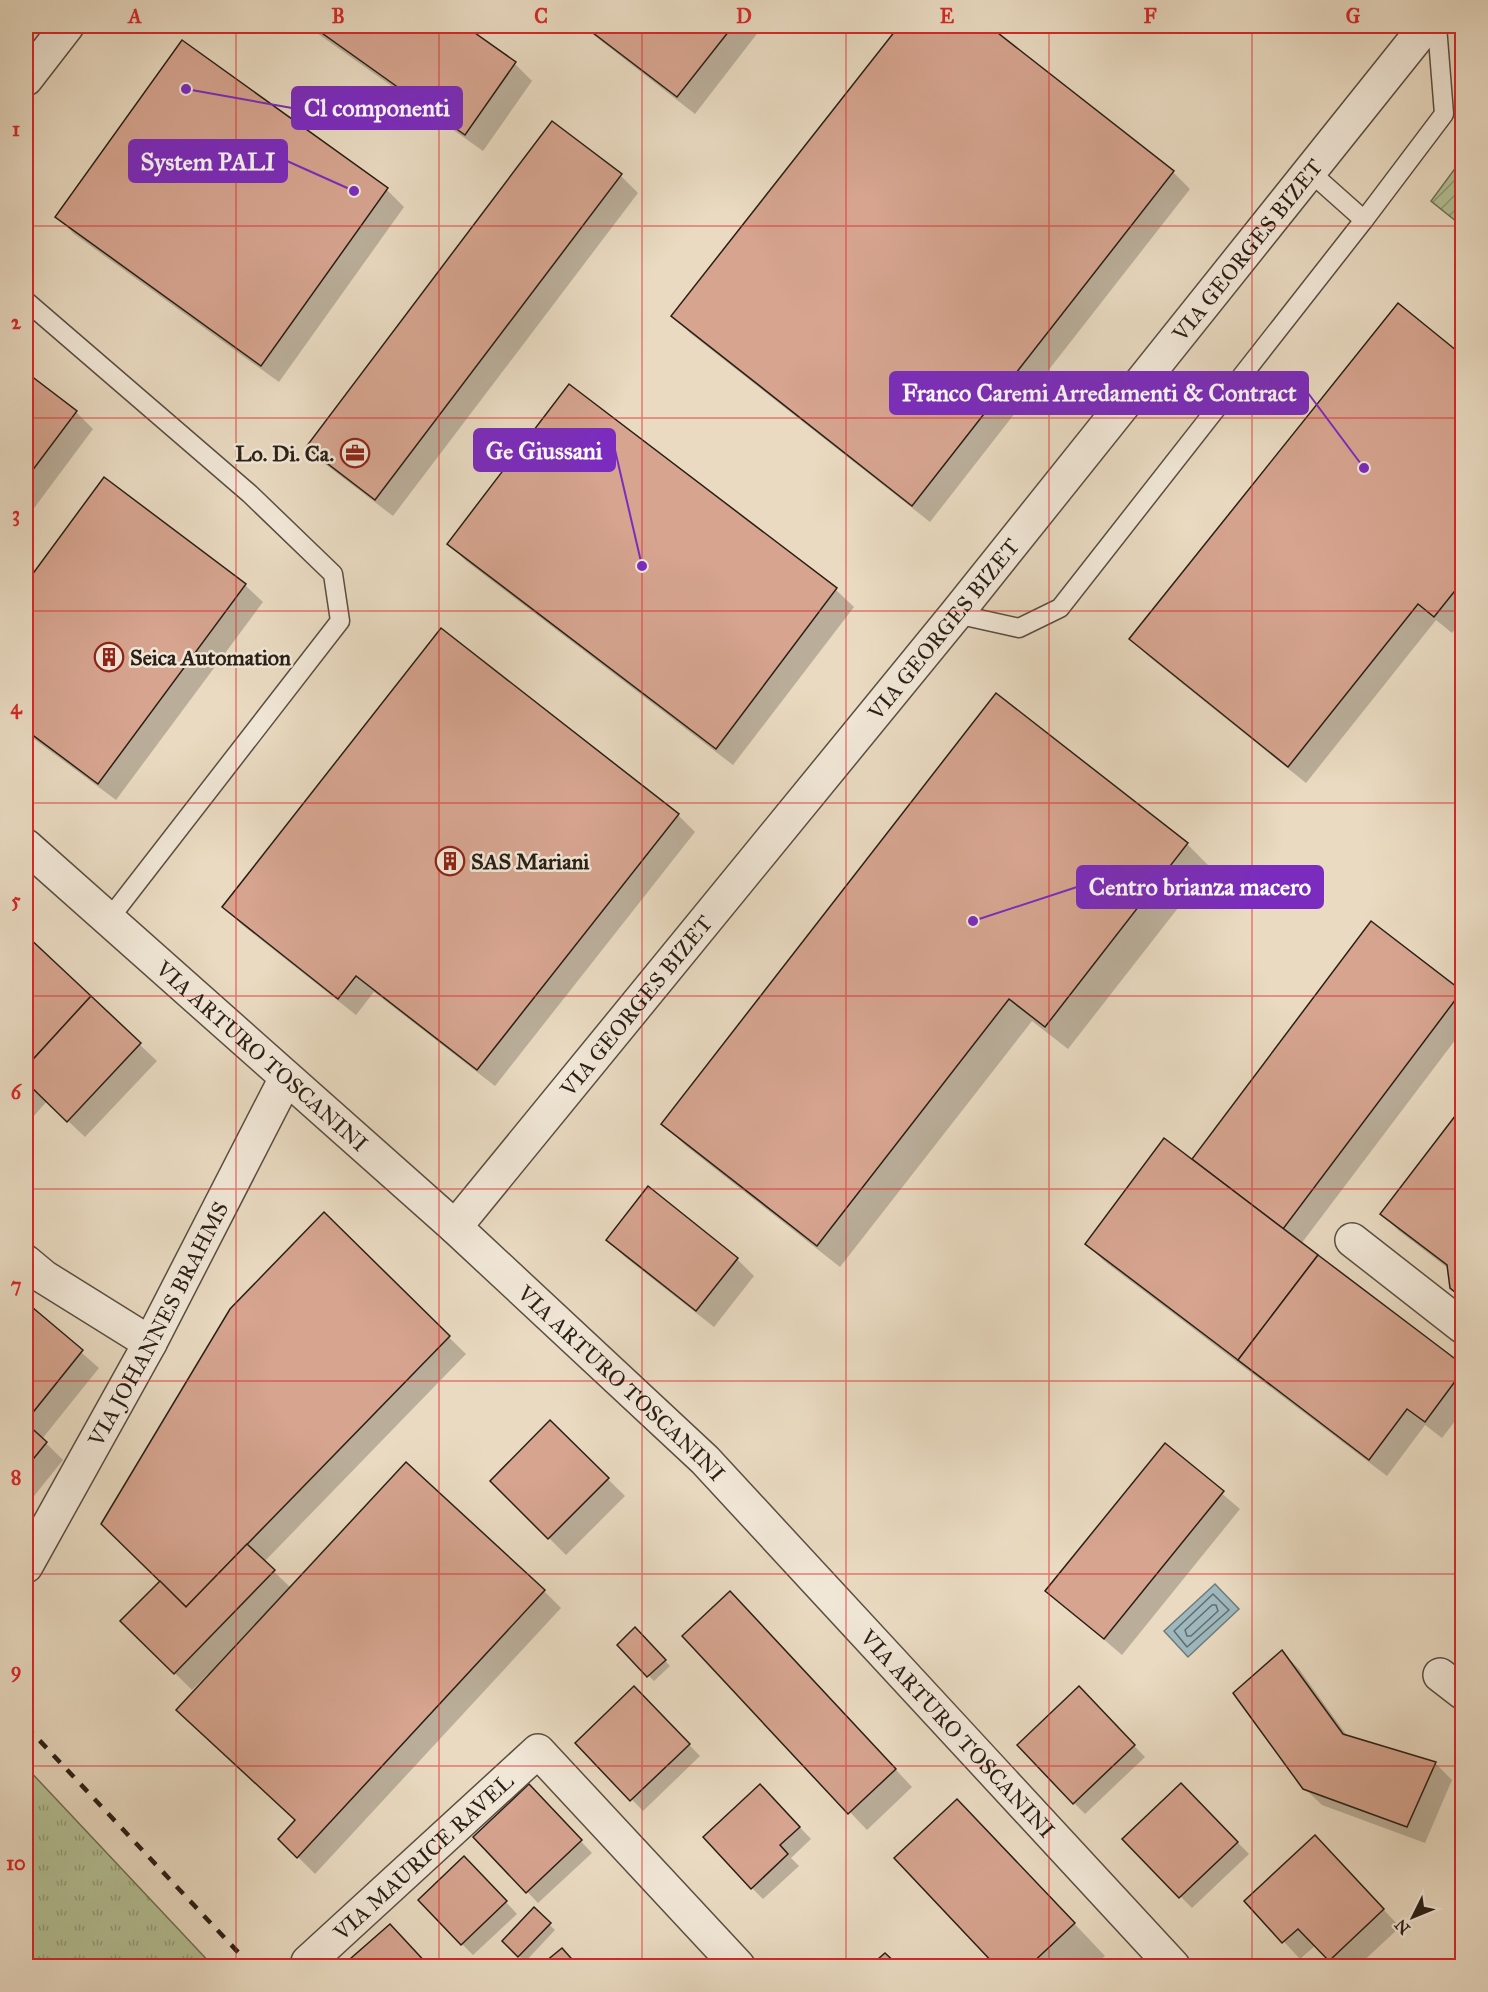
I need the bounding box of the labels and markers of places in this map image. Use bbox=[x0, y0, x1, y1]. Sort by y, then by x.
callout: Cl componenti bbox=[292, 87, 462, 129]
callout: System PALI bbox=[129, 140, 287, 182]
callout: Franco Caremi Arredamenti & Contract bbox=[890, 372, 1308, 414]
callout: Ge Giussani bbox=[474, 429, 615, 471]
office icon: Lo. Di. Ca. bbox=[339, 437, 371, 469]
place label: Lo. Di. Ca. bbox=[235, 440, 334, 467]
building icon: Seica Automation bbox=[93, 641, 125, 673]
place label: Seica Automation bbox=[130, 644, 291, 671]
building icon: SAS Mariani bbox=[434, 845, 466, 877]
place label: SAS Mariani bbox=[471, 848, 590, 875]
callout: Centro brianza macero bbox=[1077, 866, 1323, 908]

